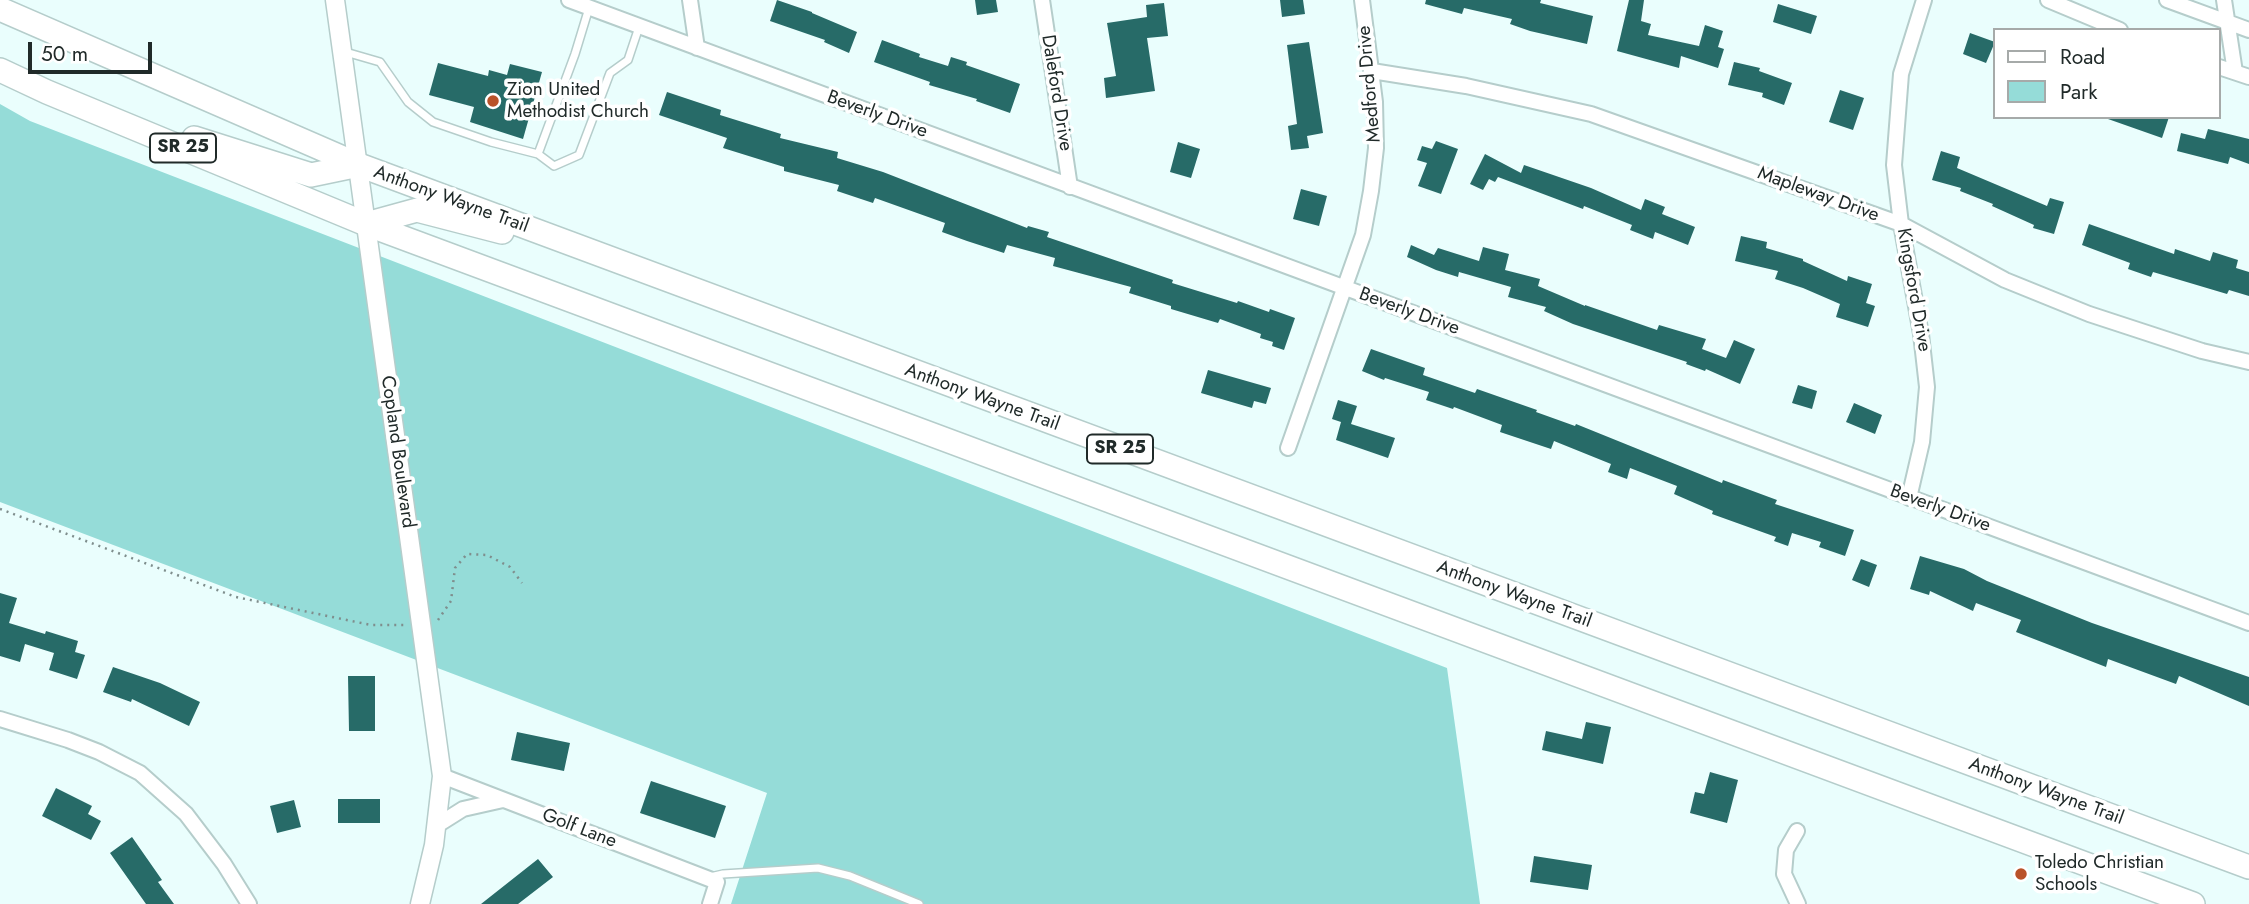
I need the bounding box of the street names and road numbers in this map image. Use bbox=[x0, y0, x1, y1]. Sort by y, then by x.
street label: Medford Drive bbox=[1354, 25, 1386, 143]
street label: Daleford Drive bbox=[1036, 33, 1076, 153]
street label: Beverly Drive bbox=[824, 86, 930, 144]
road number: SR 25 bbox=[150, 134, 216, 162]
street label: Anthony Wayne Trail bbox=[370, 161, 532, 239]
street label: Mapleway Drive bbox=[1754, 162, 1882, 228]
street label: Kingsford Drive bbox=[1891, 226, 1935, 354]
street label: Beverly Drive bbox=[1356, 283, 1462, 341]
street label: Anthony Wayne Trail bbox=[901, 359, 1063, 437]
street label: Copland Boulevard bbox=[375, 374, 419, 530]
road number: SR 25 bbox=[1087, 434, 1153, 463]
street label: Beverly Drive bbox=[1887, 480, 1993, 538]
street label: Anthony Wayne Trail bbox=[1433, 556, 1595, 634]
street label: Anthony Wayne Trail bbox=[1965, 753, 2127, 831]
street label: Golf Lane bbox=[538, 804, 620, 854]

